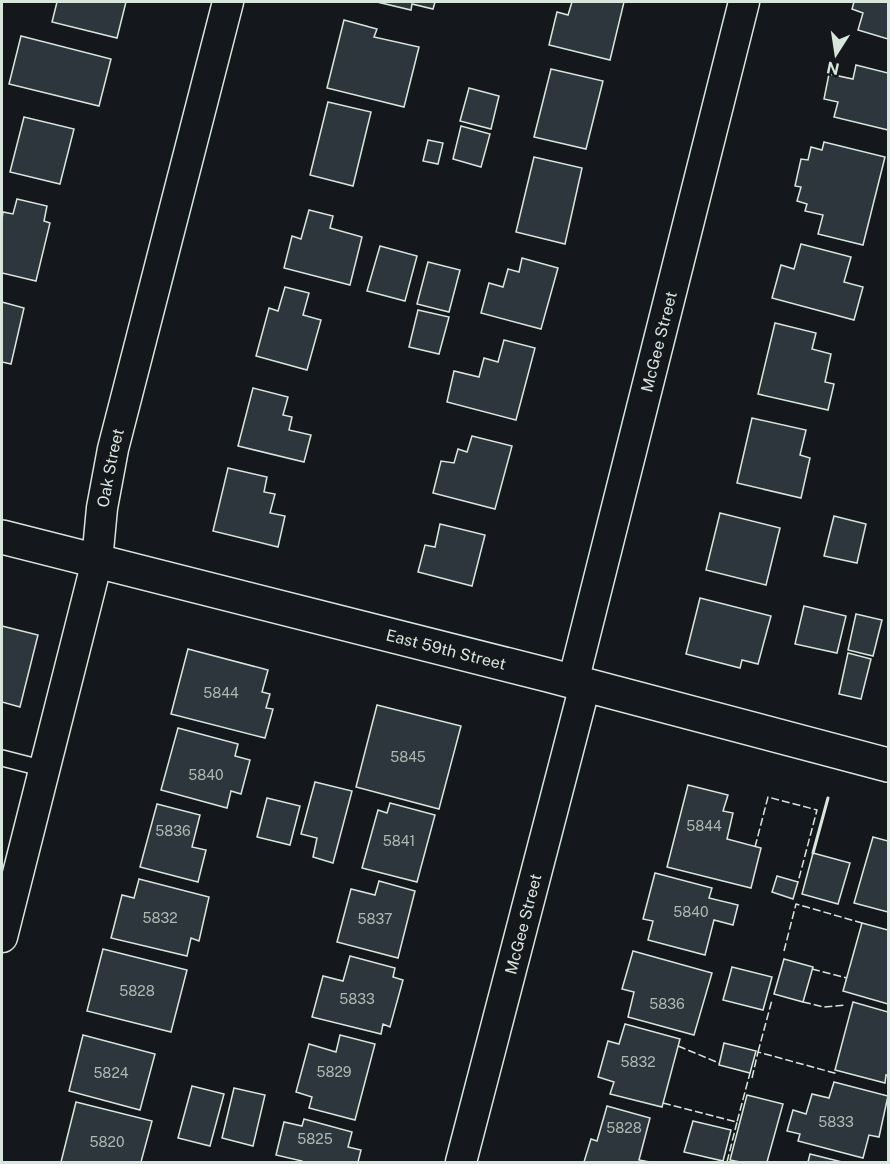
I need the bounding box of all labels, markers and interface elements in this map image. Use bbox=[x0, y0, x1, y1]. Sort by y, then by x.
north arrow bbox=[806, 24, 866, 84]
text: N bbox=[825, 58, 841, 79]
street label: McGee Street bbox=[637, 289, 681, 394]
street label: Oak Street bbox=[93, 426, 128, 509]
street label: East 59th Street bbox=[384, 625, 508, 674]
house number: 5844 bbox=[203, 685, 239, 701]
house number: 5845 bbox=[390, 749, 426, 765]
house number: 5840 bbox=[188, 767, 224, 783]
house number: 5844 bbox=[686, 818, 722, 834]
house number: 5836 bbox=[155, 823, 191, 839]
house number: 5841 bbox=[383, 833, 415, 849]
street label: McGee Street bbox=[501, 872, 546, 976]
house number: 5840 bbox=[673, 904, 709, 920]
house number: 5832 bbox=[142, 910, 178, 926]
house number: 5837 bbox=[358, 911, 392, 927]
house number: 5828 bbox=[119, 983, 155, 999]
house number: 5833 bbox=[339, 991, 375, 1007]
house number: 5836 bbox=[649, 996, 685, 1012]
house number: 5832 bbox=[620, 1054, 656, 1070]
house number: 5829 bbox=[316, 1064, 352, 1080]
house number: 5824 bbox=[93, 1065, 129, 1081]
house number: 5833 bbox=[818, 1114, 854, 1130]
house number: 5828 bbox=[606, 1120, 642, 1136]
house number: 5825 bbox=[297, 1131, 333, 1147]
house number: 5820 bbox=[90, 1134, 124, 1150]

